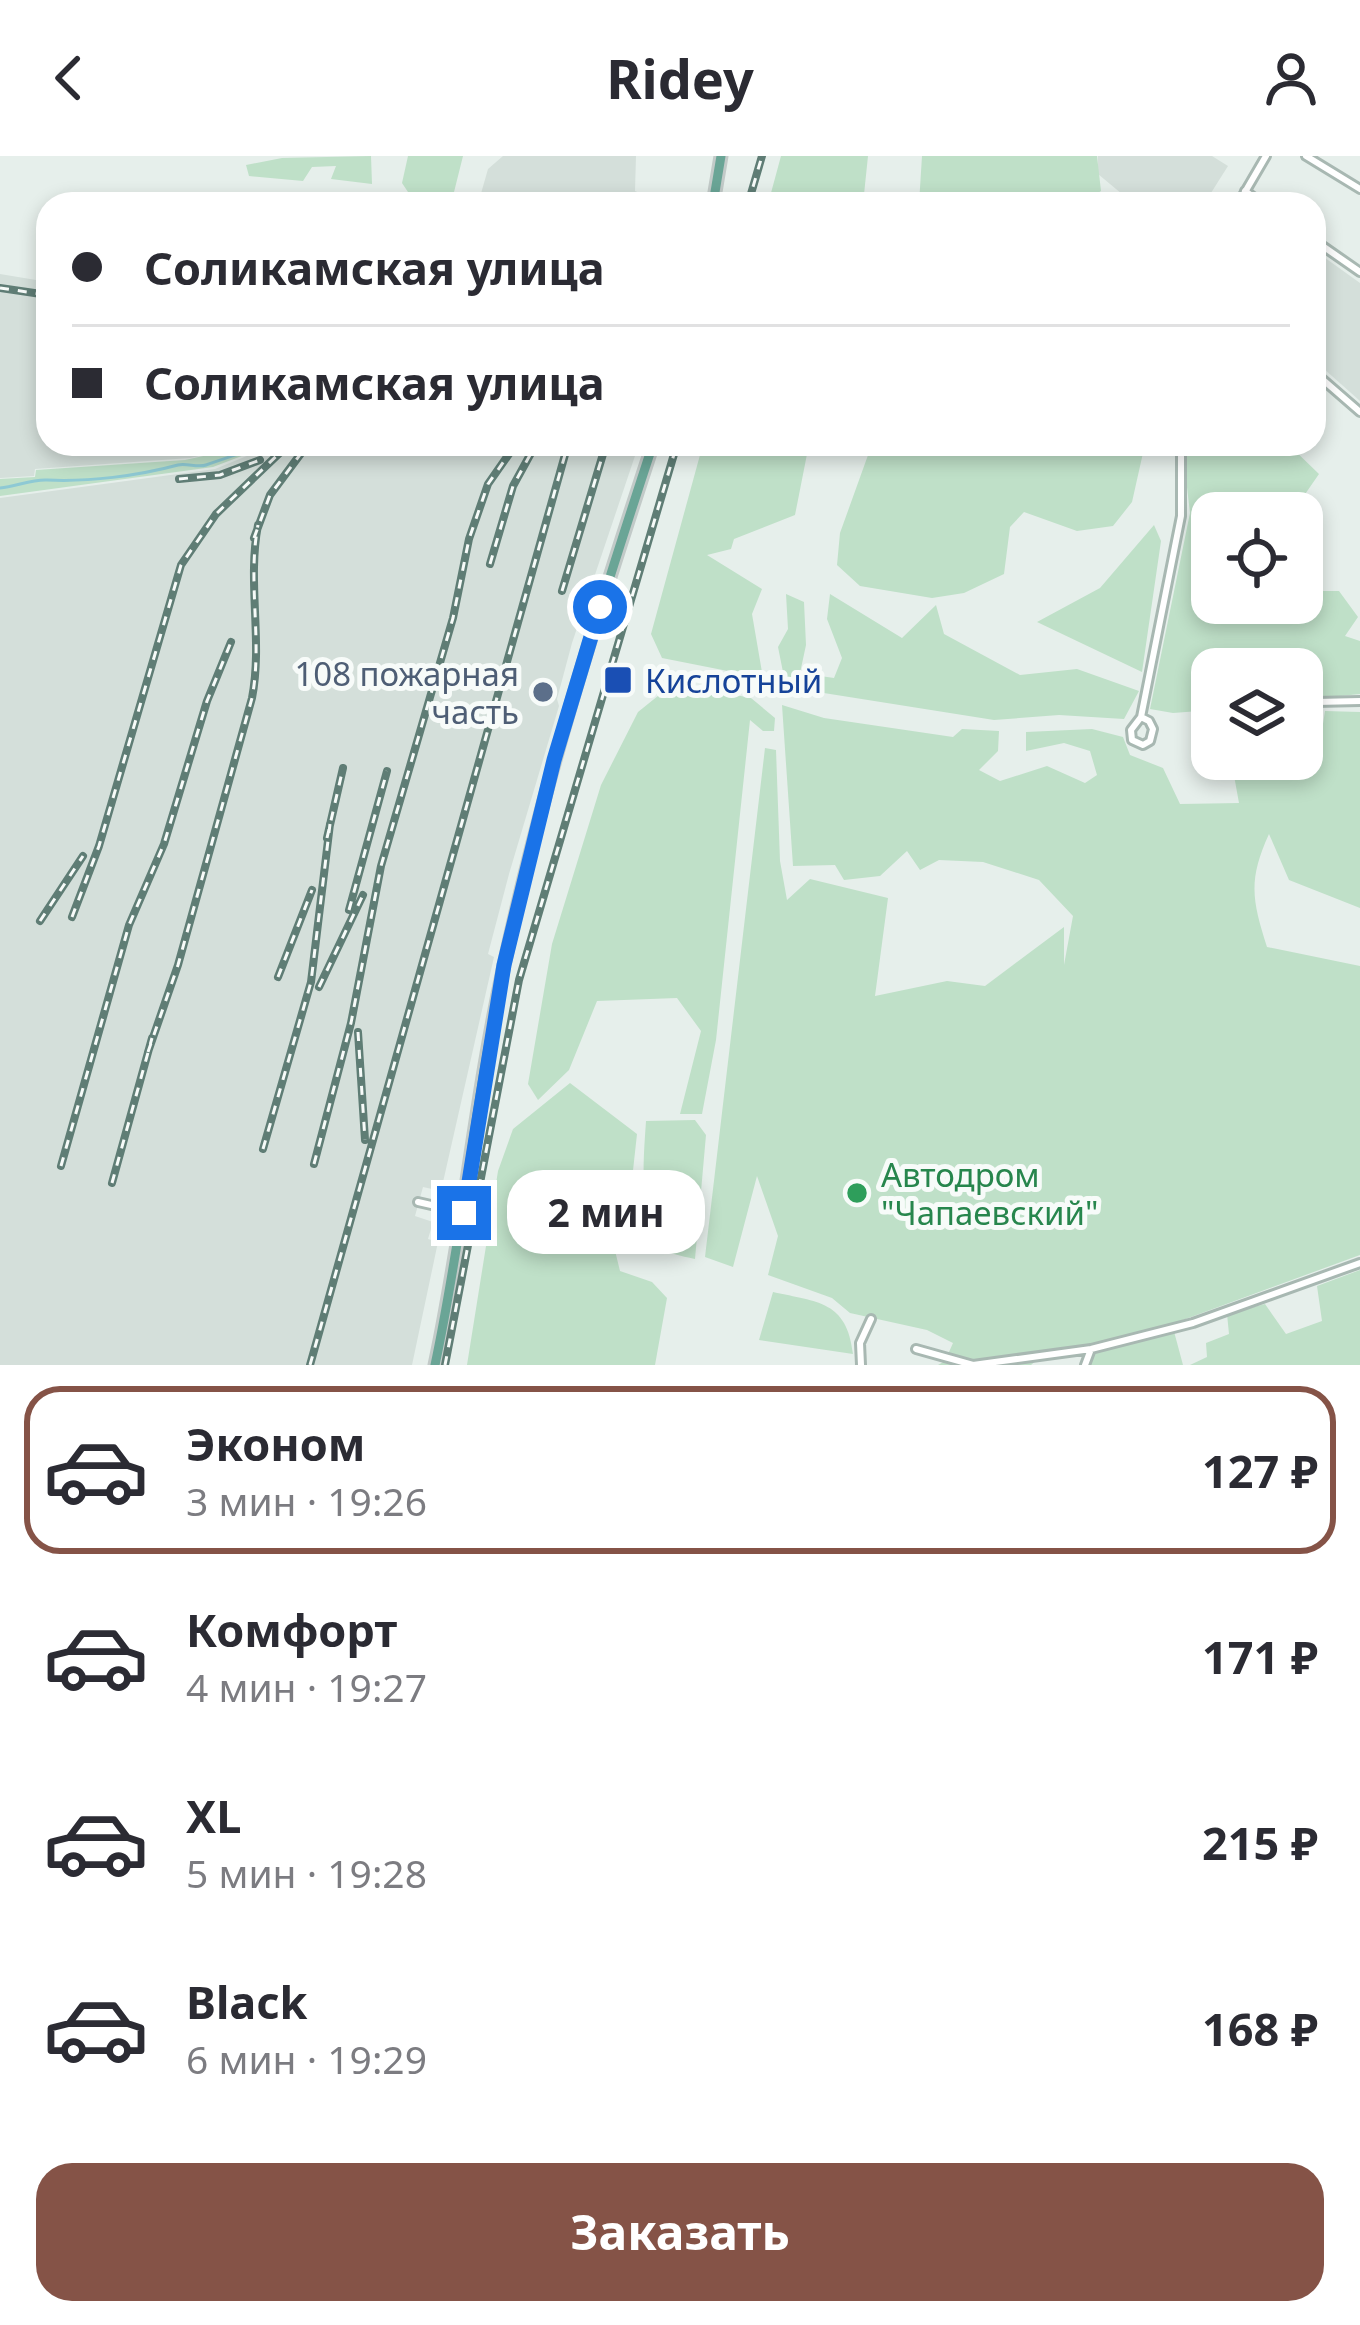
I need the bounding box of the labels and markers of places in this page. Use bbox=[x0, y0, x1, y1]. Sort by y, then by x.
place label: 108 пожарная часть bbox=[294, 651, 519, 734]
place label: Кислотный bbox=[645, 658, 822, 703]
marker: Кислотный bbox=[602, 664, 634, 696]
marker: 108 пожарная часть bbox=[530, 679, 556, 705]
place label: Автодром "Чапаевский" bbox=[881, 1152, 1098, 1235]
marker: Автодром "Чапаевский" bbox=[844, 1180, 870, 1206]

